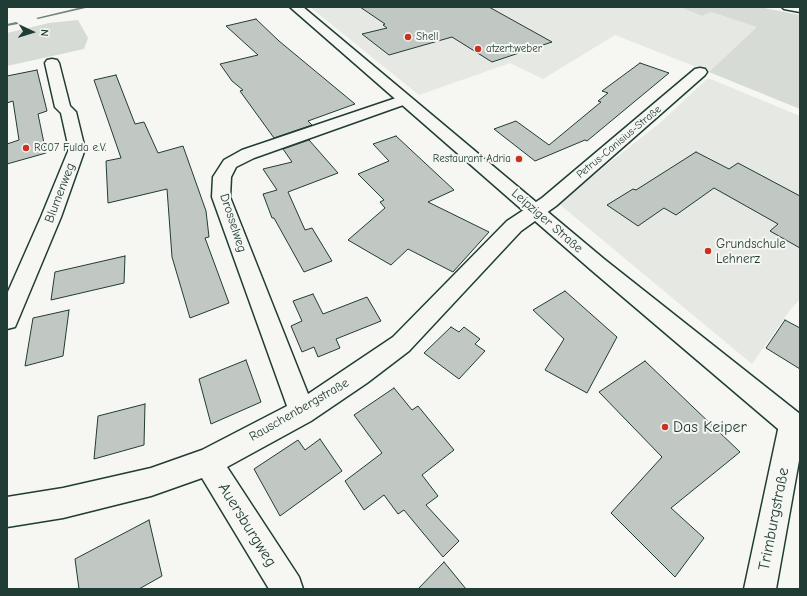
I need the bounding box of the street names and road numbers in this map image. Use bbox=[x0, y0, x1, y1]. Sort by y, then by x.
street label: Petrus-Canisius-Straße bbox=[574, 103, 664, 181]
street label: Blumenweg bbox=[41, 161, 79, 225]
street label: Leipziger Straße bbox=[508, 186, 586, 256]
street label: Drosselweg bbox=[216, 192, 250, 254]
street label: Rauschenbergstraße bbox=[246, 375, 352, 445]
street label: Trimburgstraße bbox=[755, 466, 793, 572]
street label: Auersburgweg bbox=[214, 479, 280, 571]

